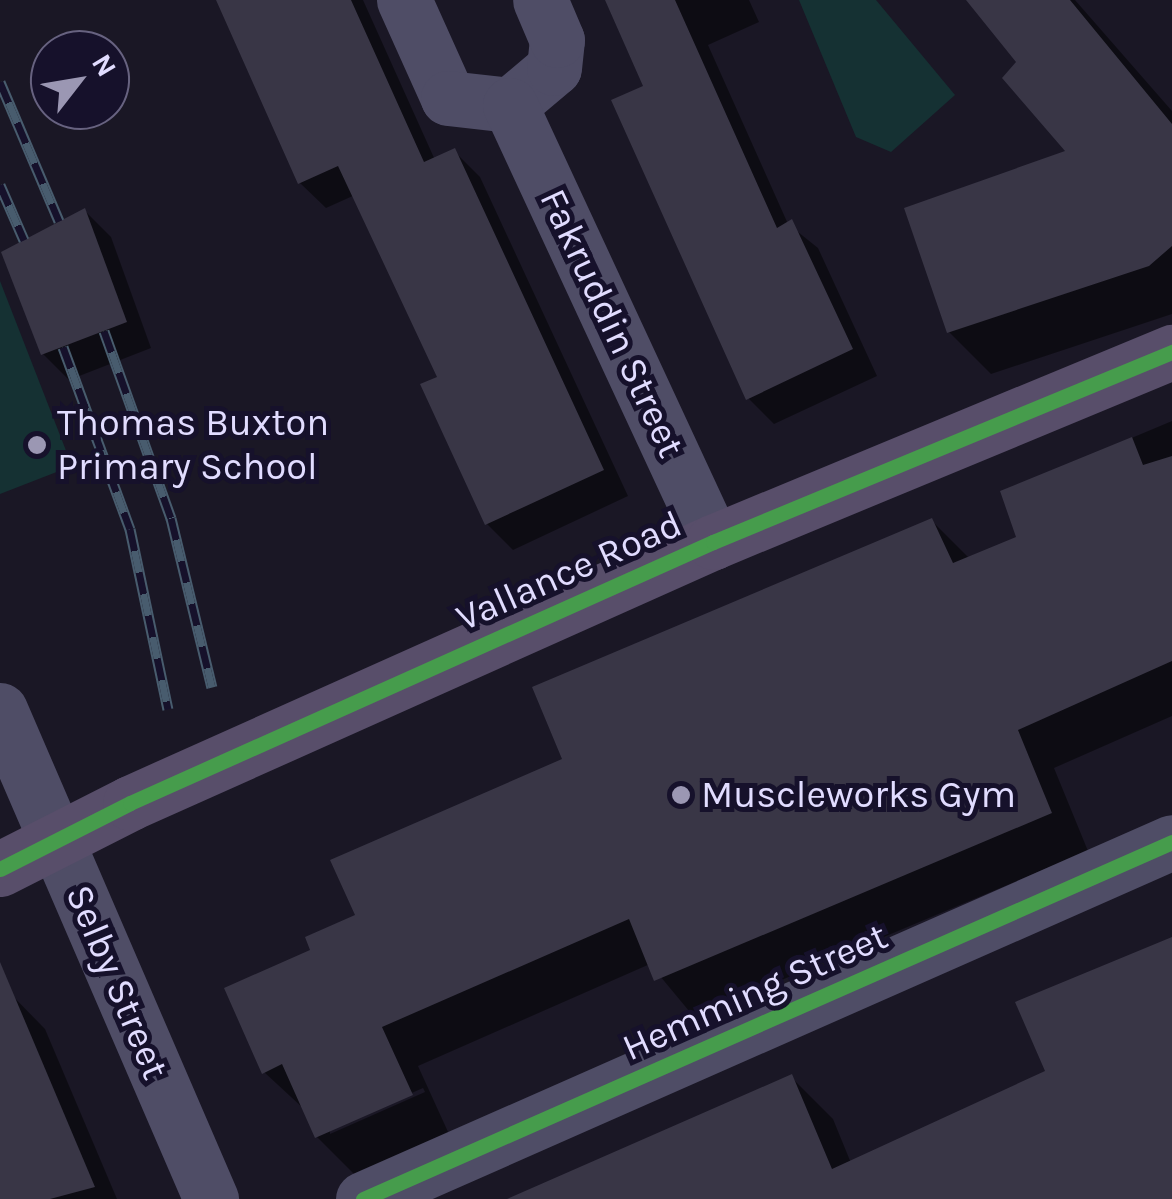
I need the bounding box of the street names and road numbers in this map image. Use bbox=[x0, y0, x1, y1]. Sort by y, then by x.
street label: Fakruddin Street bbox=[530, 182, 694, 464]
street label: Vallance Road bbox=[449, 501, 689, 641]
street label: Selby Street bbox=[56, 878, 178, 1086]
street label: Hemming Street bbox=[616, 913, 894, 1071]

